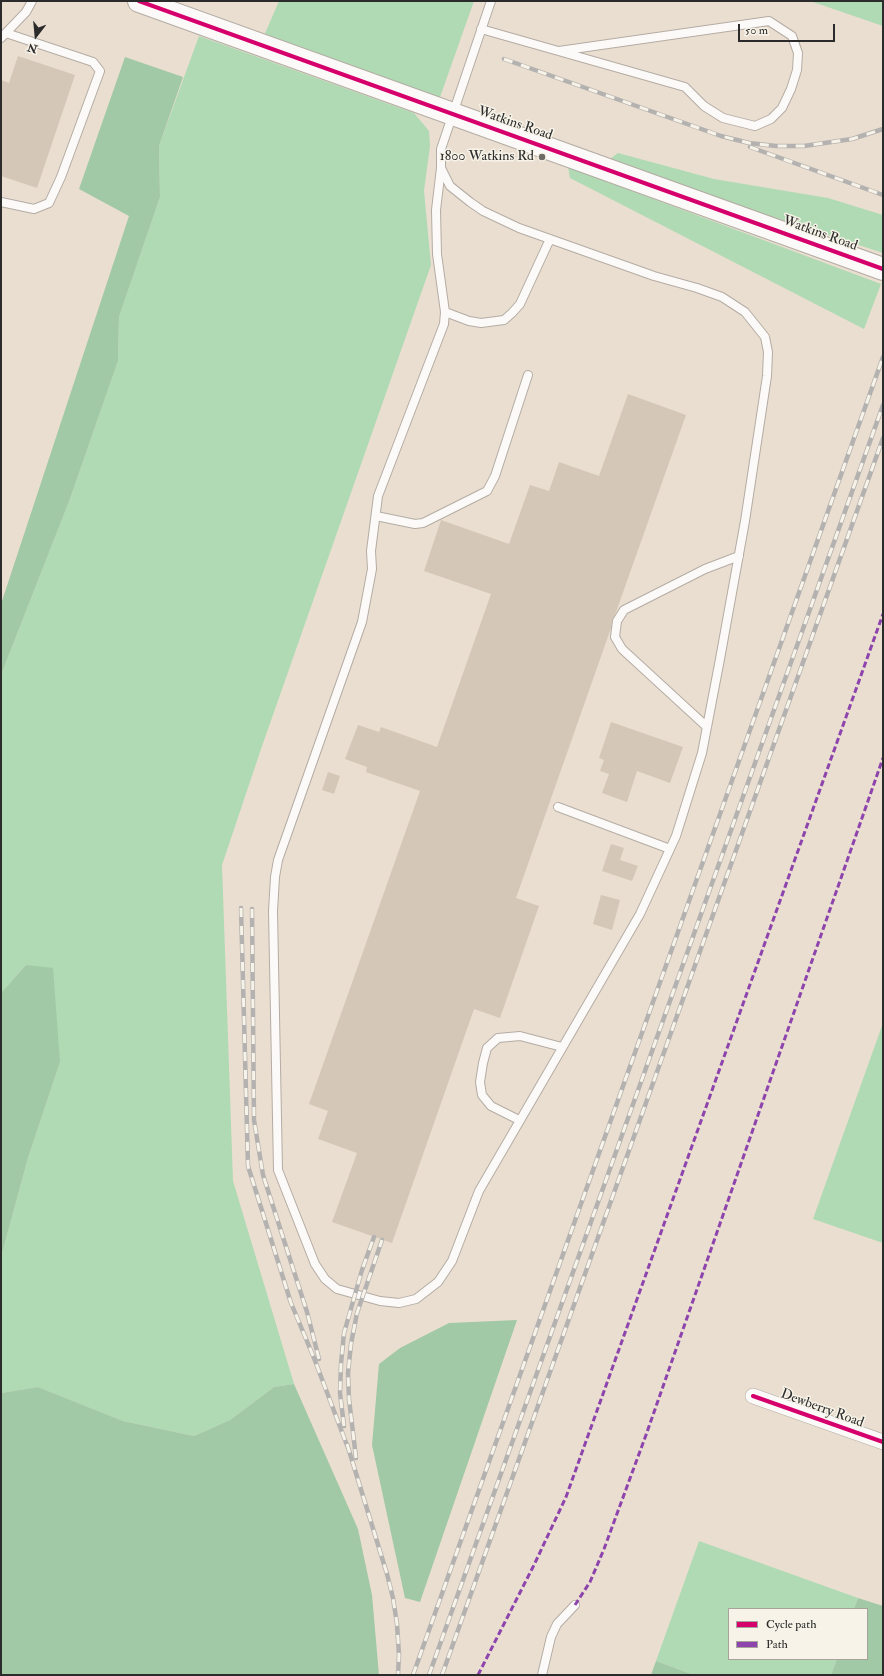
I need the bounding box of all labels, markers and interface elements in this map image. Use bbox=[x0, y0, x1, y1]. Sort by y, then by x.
north arrow bbox=[16, 16, 56, 56]
scale bar bbox=[740, 16, 837, 42]
text: 50 m bbox=[745, 23, 768, 38]
text: N bbox=[26, 40, 39, 56]
street label: Watkins Road bbox=[475, 103, 555, 145]
place label: 1800 Watkins Rd bbox=[440, 149, 534, 165]
marker: 1800 Watkins Rd bbox=[537, 152, 547, 162]
street label: Watkins Road bbox=[780, 213, 860, 255]
street label: Dewberry Road bbox=[778, 1386, 866, 1432]
legend bbox=[728, 1608, 868, 1660]
text: Cycle path bbox=[766, 1617, 816, 1632]
text: Path bbox=[766, 1637, 788, 1652]

